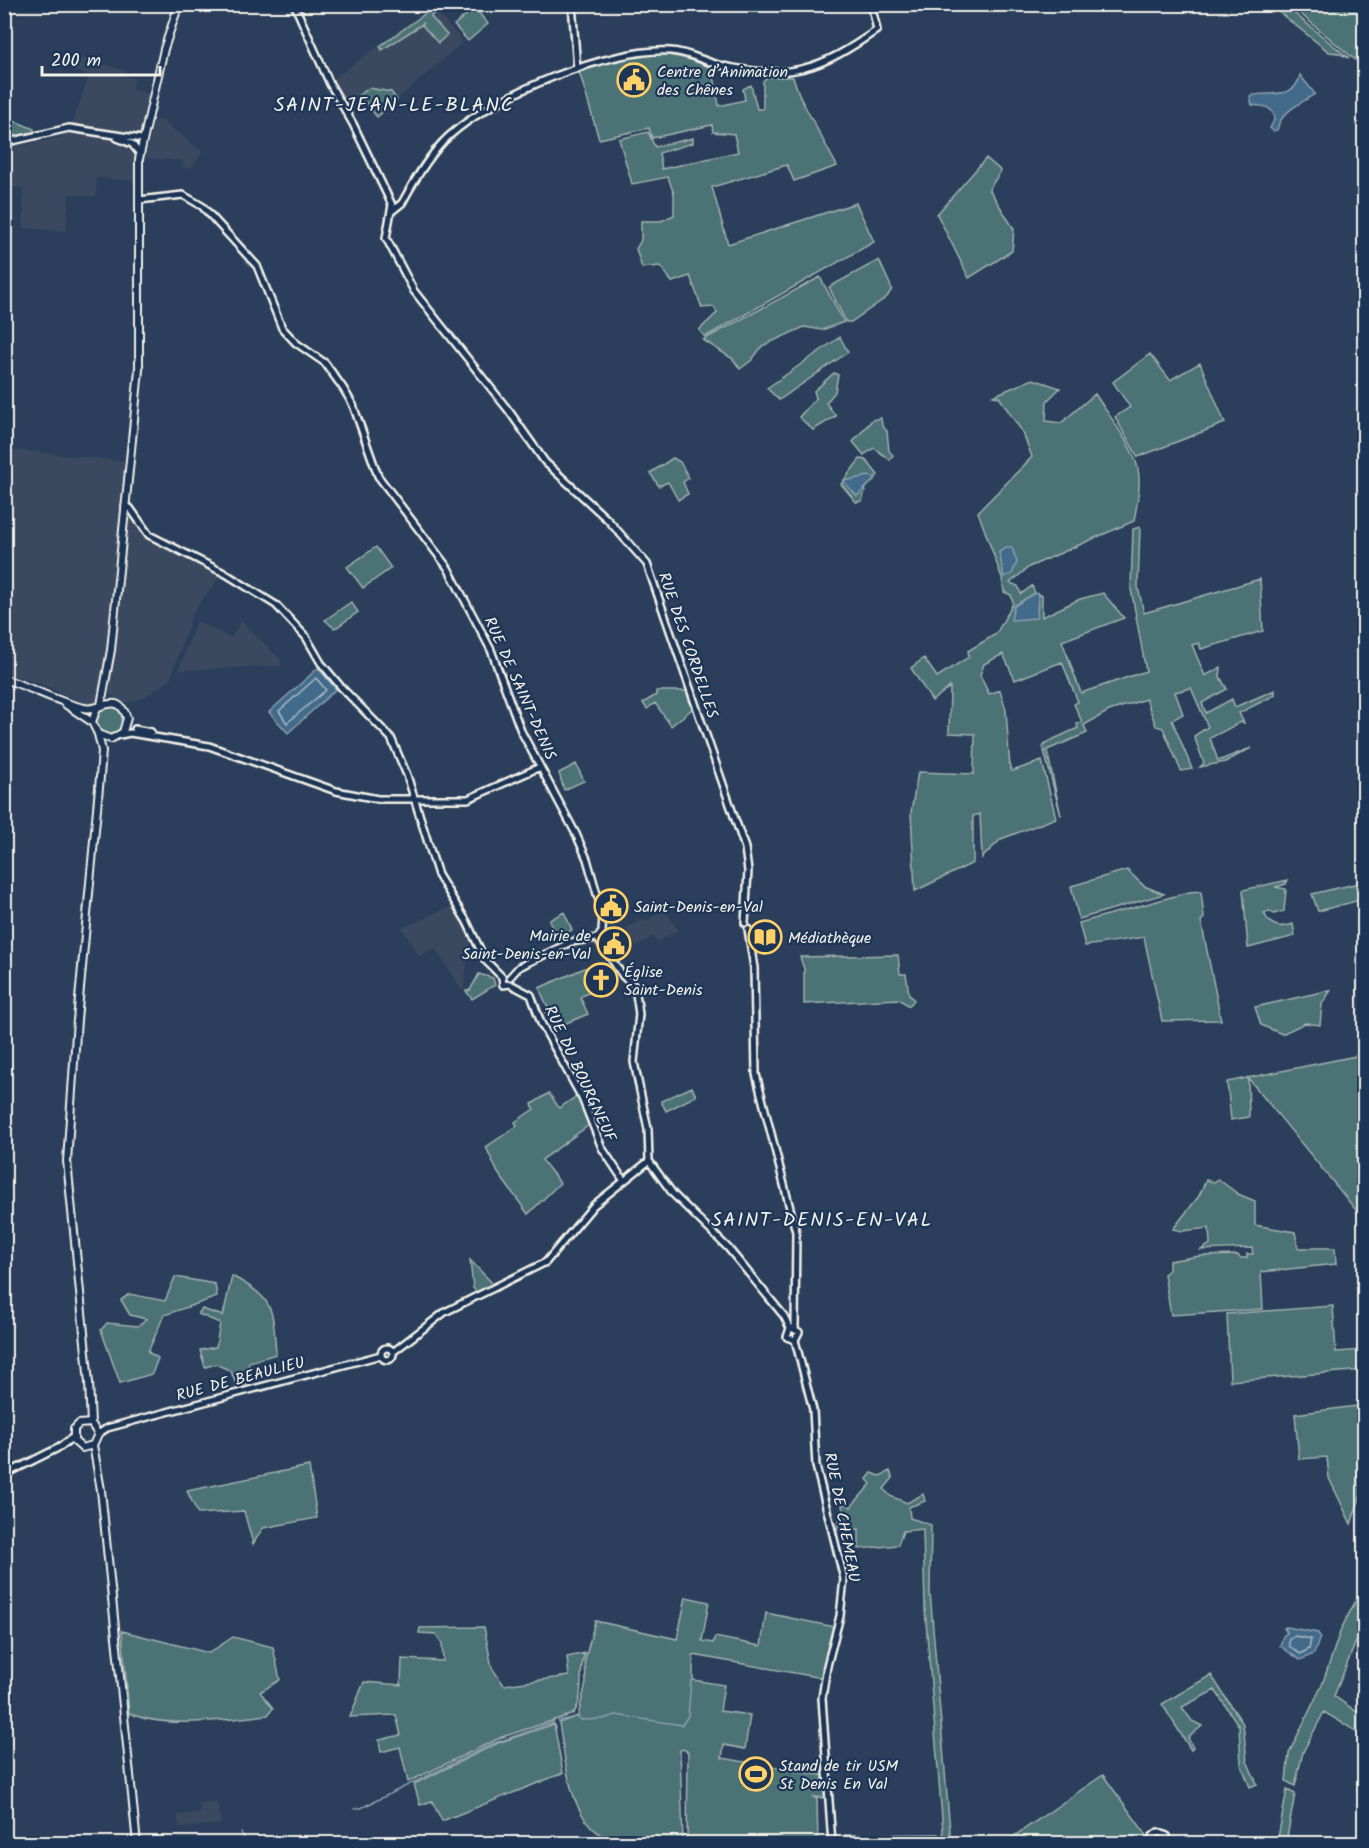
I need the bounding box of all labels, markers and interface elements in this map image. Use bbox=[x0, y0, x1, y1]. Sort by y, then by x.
scale bar bbox=[42, 39, 160, 77]
text: 200 m bbox=[51, 47, 101, 76]
place label: Centre d’Animation des Chênes bbox=[657, 60, 788, 103]
public building icon: Centre d’Animation des Chênes bbox=[616, 62, 652, 98]
district label: SAINT-JEAN-LE-BLANC bbox=[274, 90, 514, 122]
street label: RUE DES CORDELLES bbox=[651, 569, 724, 722]
street label: RUE DE SAINT-DENIS bbox=[477, 613, 563, 765]
public building icon: Saint-Denis-en-Val bbox=[593, 888, 629, 924]
place label: Saint-Denis-en-Val bbox=[634, 895, 763, 920]
library icon: Médiathèque bbox=[747, 919, 783, 955]
place label: Mairie de Saint-Denis-en-Val bbox=[462, 924, 591, 967]
public building icon: Mairie de Saint-Denis-en-Val bbox=[596, 926, 632, 962]
place label: Médiathèque bbox=[788, 926, 871, 951]
place label: Église Saint-Denis bbox=[624, 960, 703, 1003]
church icon: Église Saint-Denis bbox=[583, 962, 619, 998]
street label: RUE DU BOURGNEUF bbox=[537, 1001, 623, 1147]
district label: SAINT-DENIS-EN-VAL bbox=[711, 1205, 933, 1237]
street label: RUE DE BEAULIEU bbox=[173, 1350, 308, 1409]
street label: RUE DE CHEMEAU bbox=[817, 1450, 866, 1585]
place label: Stand de tir USM St Denis En Val bbox=[779, 1754, 898, 1797]
sports icon: Stand de tir USM St Denis En Val bbox=[738, 1756, 774, 1792]

